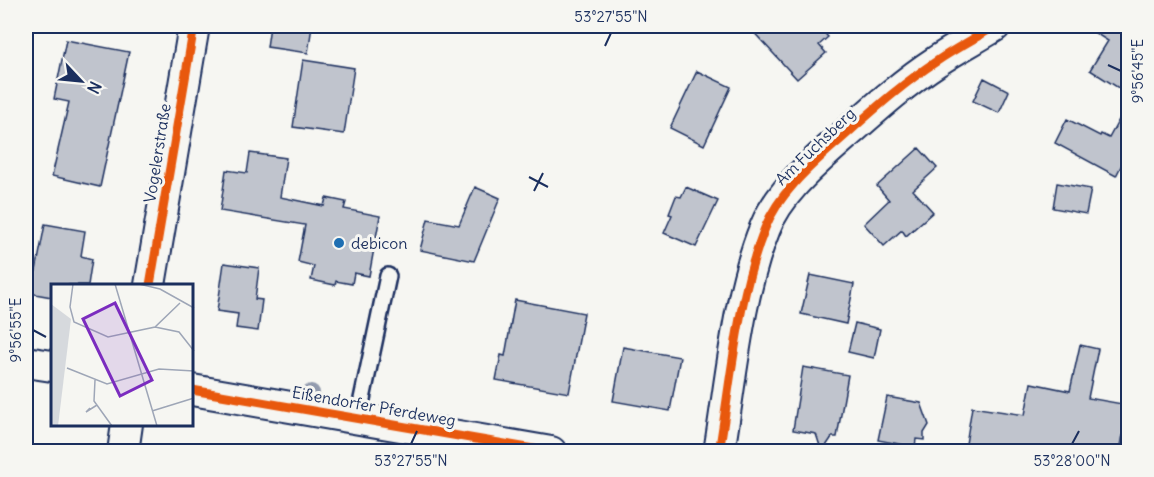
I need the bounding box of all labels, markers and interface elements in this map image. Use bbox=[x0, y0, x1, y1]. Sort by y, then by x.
text: 53°27'55"N bbox=[574, 7, 648, 26]
text: 9°56'45"E bbox=[1128, 39, 1147, 103]
north arrow bbox=[51, 51, 111, 111]
text: N bbox=[83, 78, 106, 97]
street label: Vogelerstraße bbox=[139, 102, 175, 204]
street label: Am Fuchsberg bbox=[771, 103, 859, 189]
place label: debicon bbox=[351, 233, 408, 253]
marker: debicon bbox=[332, 236, 346, 250]
inset map bbox=[51, 284, 194, 426]
text: 9°56'55"E bbox=[6, 297, 25, 362]
street label: Eißendorfer Pferdeweg bbox=[291, 382, 457, 430]
text: 53°27'55"N bbox=[374, 451, 448, 470]
text: 53°28'00"N bbox=[1033, 451, 1111, 470]

